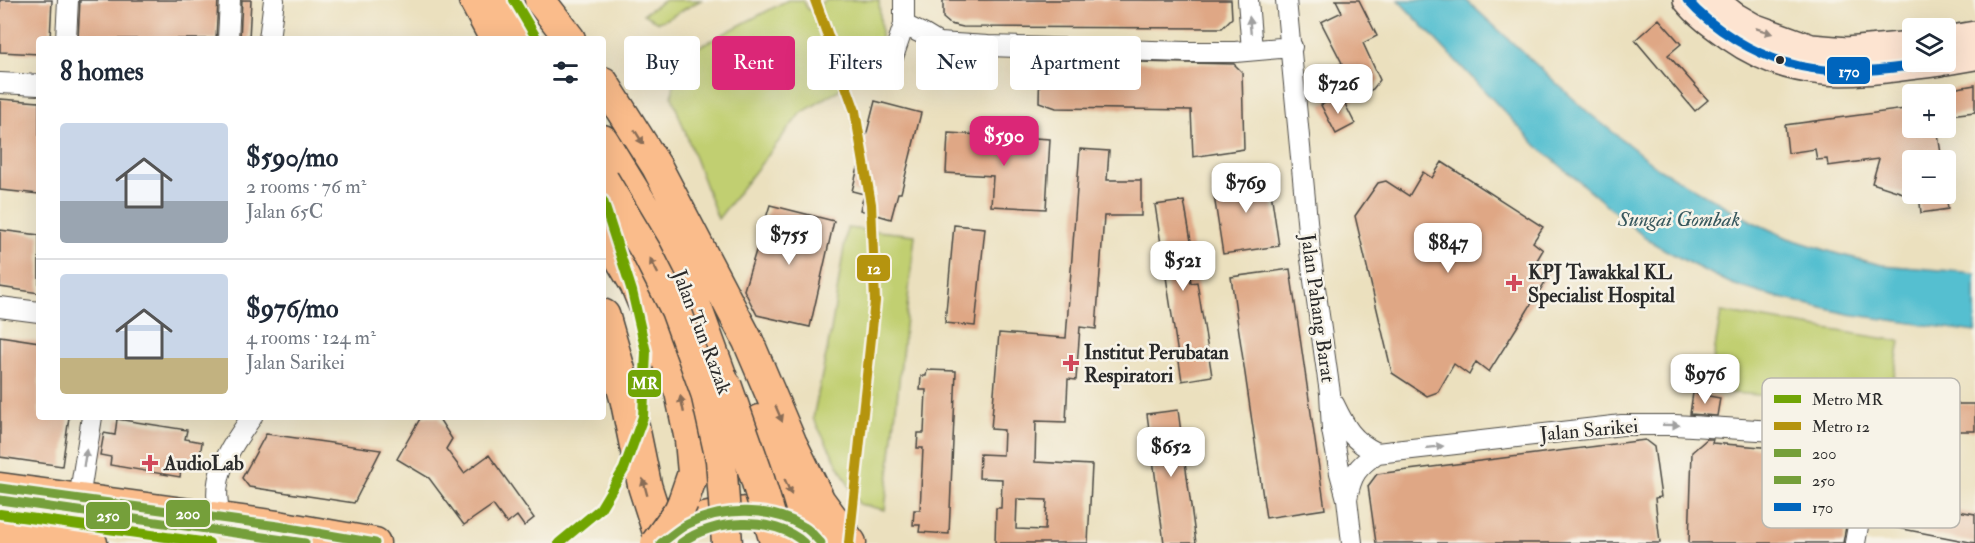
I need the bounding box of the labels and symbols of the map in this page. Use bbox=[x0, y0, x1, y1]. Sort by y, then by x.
one-way arrow bbox=[1245, 15, 1255, 34]
one-way arrow bbox=[1755, 26, 1773, 36]
unlabelled marker bbox=[1774, 54, 1786, 66]
line badge: 170 bbox=[1826, 56, 1871, 85]
text: 170 bbox=[1838, 62, 1860, 82]
pin: $726 bbox=[1302, 64, 1374, 115]
pin: $590 bbox=[968, 116, 1040, 167]
one-way arrow bbox=[633, 129, 644, 146]
pin: $769 bbox=[1210, 163, 1282, 214]
water label: Sungai Gombak bbox=[1617, 206, 1740, 233]
pin: $755 bbox=[753, 215, 825, 266]
pin: $847 bbox=[1412, 223, 1484, 274]
street label: Jalan Pahang Barat bbox=[1295, 231, 1341, 384]
pin: $521 bbox=[1147, 241, 1219, 292]
line badge: 12 bbox=[856, 254, 891, 282]
one-way arrow bbox=[649, 257, 659, 274]
text: 12 bbox=[867, 259, 881, 279]
place label: KPJ Tawakkal KL Specialist Hospital bbox=[1528, 260, 1676, 309]
street label: Jalan Tun Razak bbox=[666, 265, 737, 398]
marker: KPJ Tawakkal KL Specialist Hospital bbox=[1505, 274, 1523, 292]
place label: Institut Perubatan Respiratori bbox=[1084, 340, 1229, 389]
marker: Institut Perubatan Respiratori bbox=[1062, 354, 1080, 372]
pin: $976 bbox=[1669, 354, 1741, 405]
line badge: MR bbox=[627, 369, 662, 398]
text: MR bbox=[631, 374, 660, 394]
legend bbox=[1762, 378, 1960, 528]
text: Metro MR bbox=[1812, 390, 1884, 410]
one-way arrow bbox=[677, 394, 686, 413]
one-way arrow bbox=[774, 405, 784, 423]
street label: Jalan Sarikei bbox=[1538, 413, 1639, 447]
text: Metro 12 bbox=[1812, 417, 1870, 437]
one-way arrow bbox=[1661, 420, 1680, 430]
pin: $652 bbox=[1135, 427, 1207, 478]
one-way arrow bbox=[1426, 442, 1445, 452]
text: 200 bbox=[1812, 444, 1837, 464]
one-way arrow bbox=[81, 448, 90, 467]
place label: AudioLab bbox=[163, 451, 244, 476]
marker: AudioLab bbox=[141, 454, 159, 472]
text: 250 bbox=[1812, 471, 1835, 491]
one-way arrow bbox=[640, 478, 650, 496]
one-way arrow bbox=[784, 478, 793, 496]
text: 170 bbox=[1812, 498, 1833, 518]
line badge: 200 bbox=[165, 499, 211, 528]
line badge: 250 bbox=[85, 501, 131, 530]
text: 200 bbox=[176, 504, 200, 524]
text: 250 bbox=[96, 506, 120, 526]

